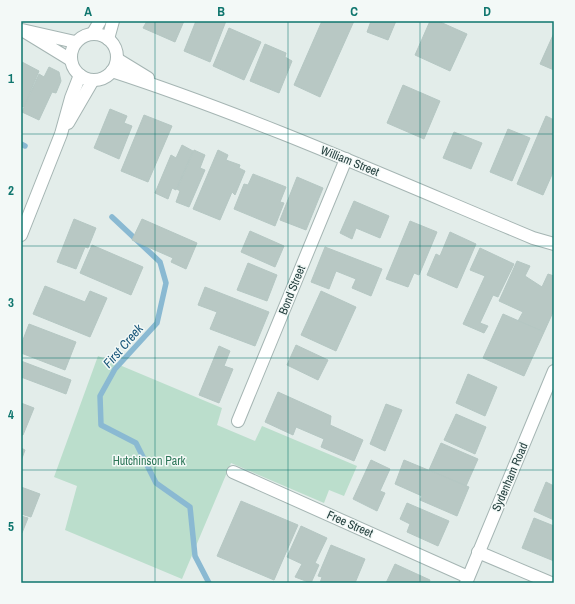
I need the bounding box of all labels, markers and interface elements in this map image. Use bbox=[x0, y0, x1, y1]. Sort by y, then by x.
text: A bbox=[84, 3, 92, 20]
text: B bbox=[217, 3, 225, 20]
text: C bbox=[350, 3, 358, 20]
text: D bbox=[483, 3, 491, 20]
text: 1 bbox=[8, 70, 14, 87]
street label: William Street bbox=[318, 142, 382, 180]
text: 2 bbox=[8, 182, 14, 199]
street label: Bond Street bbox=[275, 263, 309, 317]
text: 3 bbox=[8, 294, 14, 311]
water label: First Creek bbox=[99, 320, 147, 371]
text: 4 bbox=[8, 406, 14, 423]
street label: Sydenham Road bbox=[488, 440, 532, 514]
park label: Hutchinson Park bbox=[113, 453, 185, 469]
street label: Free Street bbox=[324, 507, 376, 541]
text: 5 bbox=[8, 518, 14, 535]

